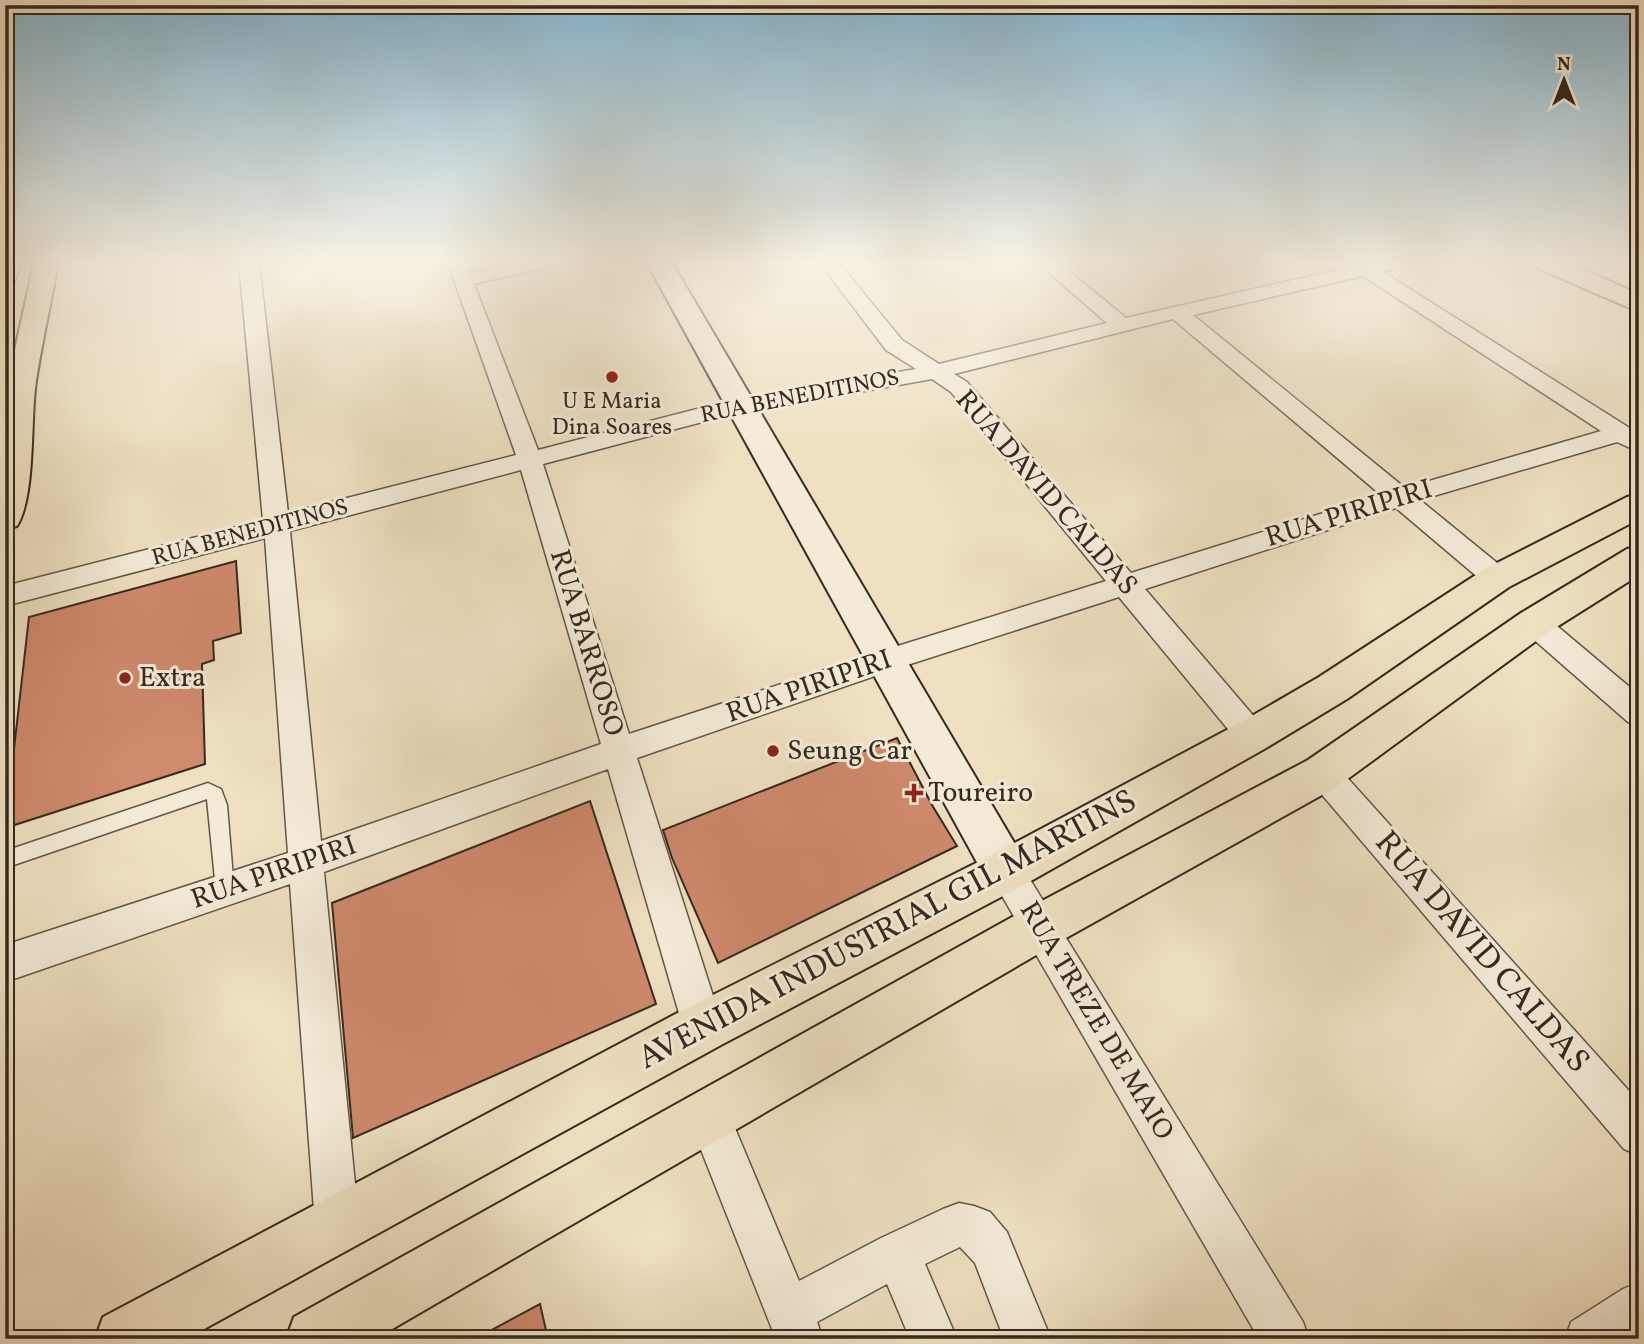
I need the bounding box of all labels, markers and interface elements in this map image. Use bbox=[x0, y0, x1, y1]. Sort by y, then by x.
north arrow bbox=[1528, 46, 1598, 116]
text: N bbox=[1557, 52, 1571, 78]
street label: RUA BENEDITINOS bbox=[698, 362, 902, 432]
marker: U E Maria Dina Soares bbox=[604, 369, 620, 385]
street label: RUA DAVID CALDAS bbox=[946, 382, 1146, 604]
place label: U E Maria Dina Soares bbox=[552, 386, 672, 444]
street label: RUA PIRIPIRI bbox=[1261, 470, 1437, 558]
street label: RUA BENEDITINOS bbox=[148, 491, 352, 575]
street label: RUA BARROSO bbox=[539, 545, 633, 741]
street label: RUA PIRIPIRI bbox=[721, 640, 897, 734]
place label: Extra bbox=[139, 659, 206, 698]
marker: Extra bbox=[117, 670, 133, 686]
place label: Seung Car bbox=[787, 732, 912, 771]
marker: Seung Car bbox=[765, 743, 781, 759]
place label: Toureiro bbox=[928, 774, 1033, 813]
street label: AVENIDA INDUSTRIAL GIL MARTINS bbox=[631, 780, 1145, 1082]
marker: Toureiro bbox=[906, 785, 922, 801]
street label: RUA DAVID CALDAS bbox=[1363, 822, 1599, 1084]
street label: RUA PIRIPIRI bbox=[186, 826, 362, 920]
street label: RUA TREZE DE MAIO bbox=[1009, 894, 1183, 1148]

